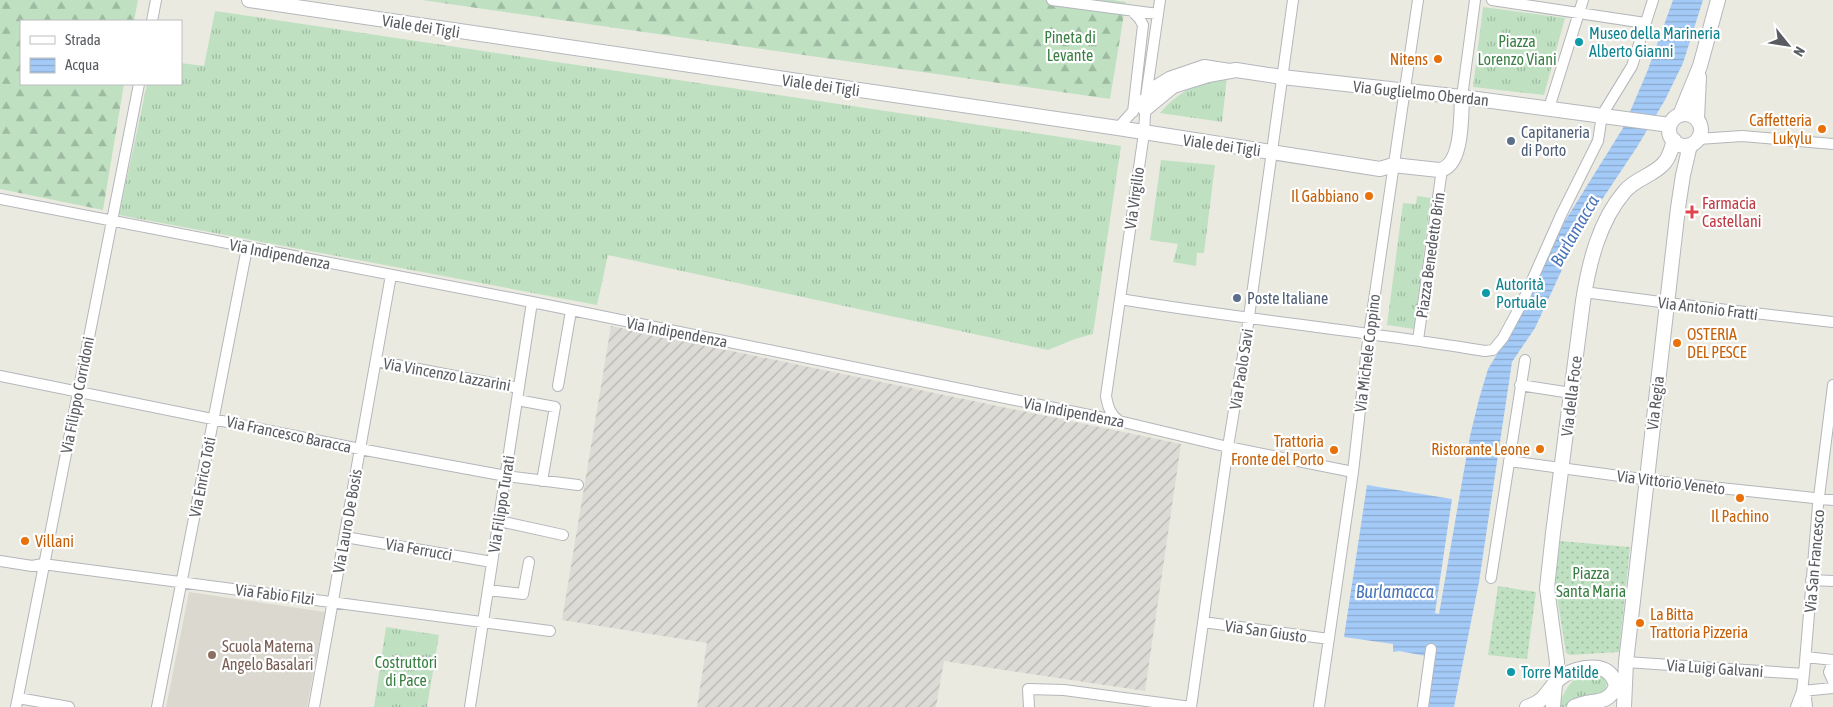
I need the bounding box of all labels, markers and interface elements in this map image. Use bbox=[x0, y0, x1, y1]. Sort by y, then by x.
street label: Viale dei Tigli bbox=[381, 11, 461, 42]
legend bbox=[20, 20, 182, 85]
north arrow bbox=[1763, 20, 1813, 70]
place label: Museo della Marineria Alberto Gianni bbox=[1589, 24, 1720, 60]
park label: Pineta di Levante bbox=[1044, 28, 1096, 64]
text: Strada bbox=[65, 31, 101, 48]
park label: Piazza Lorenzo Viani bbox=[1477, 32, 1557, 68]
marker: Museo della Marineria Alberto Gianni bbox=[1573, 36, 1585, 48]
text: N bbox=[1790, 44, 1808, 59]
place label: Nitens bbox=[1390, 50, 1428, 68]
marker: Nitens bbox=[1432, 53, 1444, 65]
text: Acqua bbox=[65, 56, 99, 73]
street label: Viale dei Tigli bbox=[781, 71, 861, 100]
street label: Via Guglielmo Oberdan bbox=[1352, 77, 1490, 110]
place label: Caffetteria Lukylu bbox=[1749, 111, 1812, 148]
place label: Capitaneria di Porto bbox=[1521, 123, 1590, 159]
marker: Caffetteria Lukylu bbox=[1816, 123, 1828, 135]
street label: Viale dei Tigli bbox=[1182, 131, 1262, 160]
marker: Capitaneria di Porto bbox=[1505, 135, 1517, 147]
street label: Via Virgilio bbox=[1121, 166, 1148, 231]
place label: Il Gabbiano bbox=[1291, 187, 1359, 205]
marker: Il Gabbiano bbox=[1363, 190, 1375, 202]
street label: Piazza Benedetto Brin bbox=[1412, 191, 1448, 319]
water label: Burlamacca bbox=[1546, 191, 1604, 270]
place label: Farmacia Castellani bbox=[1702, 194, 1761, 230]
marker: Farmacia Castellani bbox=[1686, 206, 1698, 218]
street label: Via Indipendenza bbox=[228, 235, 332, 274]
place label: Autorità Portuale bbox=[1496, 275, 1547, 311]
marker: Autorità Portuale bbox=[1480, 287, 1492, 299]
place label: Poste Italiane bbox=[1247, 289, 1328, 307]
marker: Poste Italiane bbox=[1231, 292, 1243, 304]
street label: Via Michele Coppino bbox=[1351, 293, 1384, 413]
street label: Via Antonio Fratti bbox=[1657, 293, 1759, 323]
street label: Via Indipendenza bbox=[625, 313, 729, 352]
place label: OSTERIA DEL PESCE bbox=[1687, 325, 1747, 361]
street label: Via Paolo Savi bbox=[1226, 327, 1256, 411]
street label: Via Filippo Corridoni bbox=[57, 335, 98, 455]
marker: OSTERIA DEL PESCE bbox=[1671, 337, 1683, 349]
street label: Via Vincenzo Lazzarini bbox=[382, 354, 512, 394]
street label: Via della Foce bbox=[1557, 355, 1585, 437]
street label: Via Regia bbox=[1643, 375, 1668, 431]
street label: Via Indipendenza bbox=[1022, 393, 1126, 432]
street label: Via Francesco Baracca bbox=[225, 412, 353, 456]
place label: Trattoria Fronte del Porto bbox=[1231, 432, 1324, 468]
street label: Via Enrico Toti bbox=[185, 435, 219, 519]
place label: Ristorante Leone bbox=[1431, 440, 1530, 458]
marker: Ristorante Leone bbox=[1534, 443, 1546, 455]
marker: Trattoria Fronte del Porto bbox=[1328, 444, 1340, 456]
street label: Via Filippo Turati bbox=[484, 454, 519, 554]
street label: Via Vittorio Veneto bbox=[1616, 466, 1726, 498]
street label: Via Lauro De Bosis bbox=[329, 467, 365, 574]
marker: Il Pachino bbox=[1734, 492, 1746, 504]
place label: Il Pachino bbox=[1711, 507, 1769, 525]
street label: Via San Francesco bbox=[1801, 509, 1827, 613]
place label: Villani bbox=[35, 532, 74, 550]
street label: Via Ferrucci bbox=[384, 534, 454, 564]
marker: Villani bbox=[19, 535, 31, 547]
park label: Piazza Santa Maria bbox=[1556, 564, 1626, 600]
street label: Via Fabio Filzi bbox=[234, 580, 316, 608]
water label: Burlamacca bbox=[1356, 581, 1435, 602]
place label: La Bitta Trattoria Pizzeria bbox=[1650, 605, 1748, 641]
street label: Via San Giusto bbox=[1224, 616, 1308, 646]
marker: La Bitta Trattoria Pizzeria bbox=[1634, 617, 1646, 629]
place label: Scuola Materna Angelo Basalari bbox=[222, 637, 314, 674]
marker: Scuola Materna Angelo Basalari bbox=[206, 649, 218, 661]
park label: Costruttori di Pace bbox=[375, 653, 437, 689]
street label: Via Luigi Galvani bbox=[1666, 656, 1764, 681]
place label: Torre Matilde bbox=[1521, 663, 1599, 681]
marker: Torre Matilde bbox=[1505, 666, 1517, 678]

